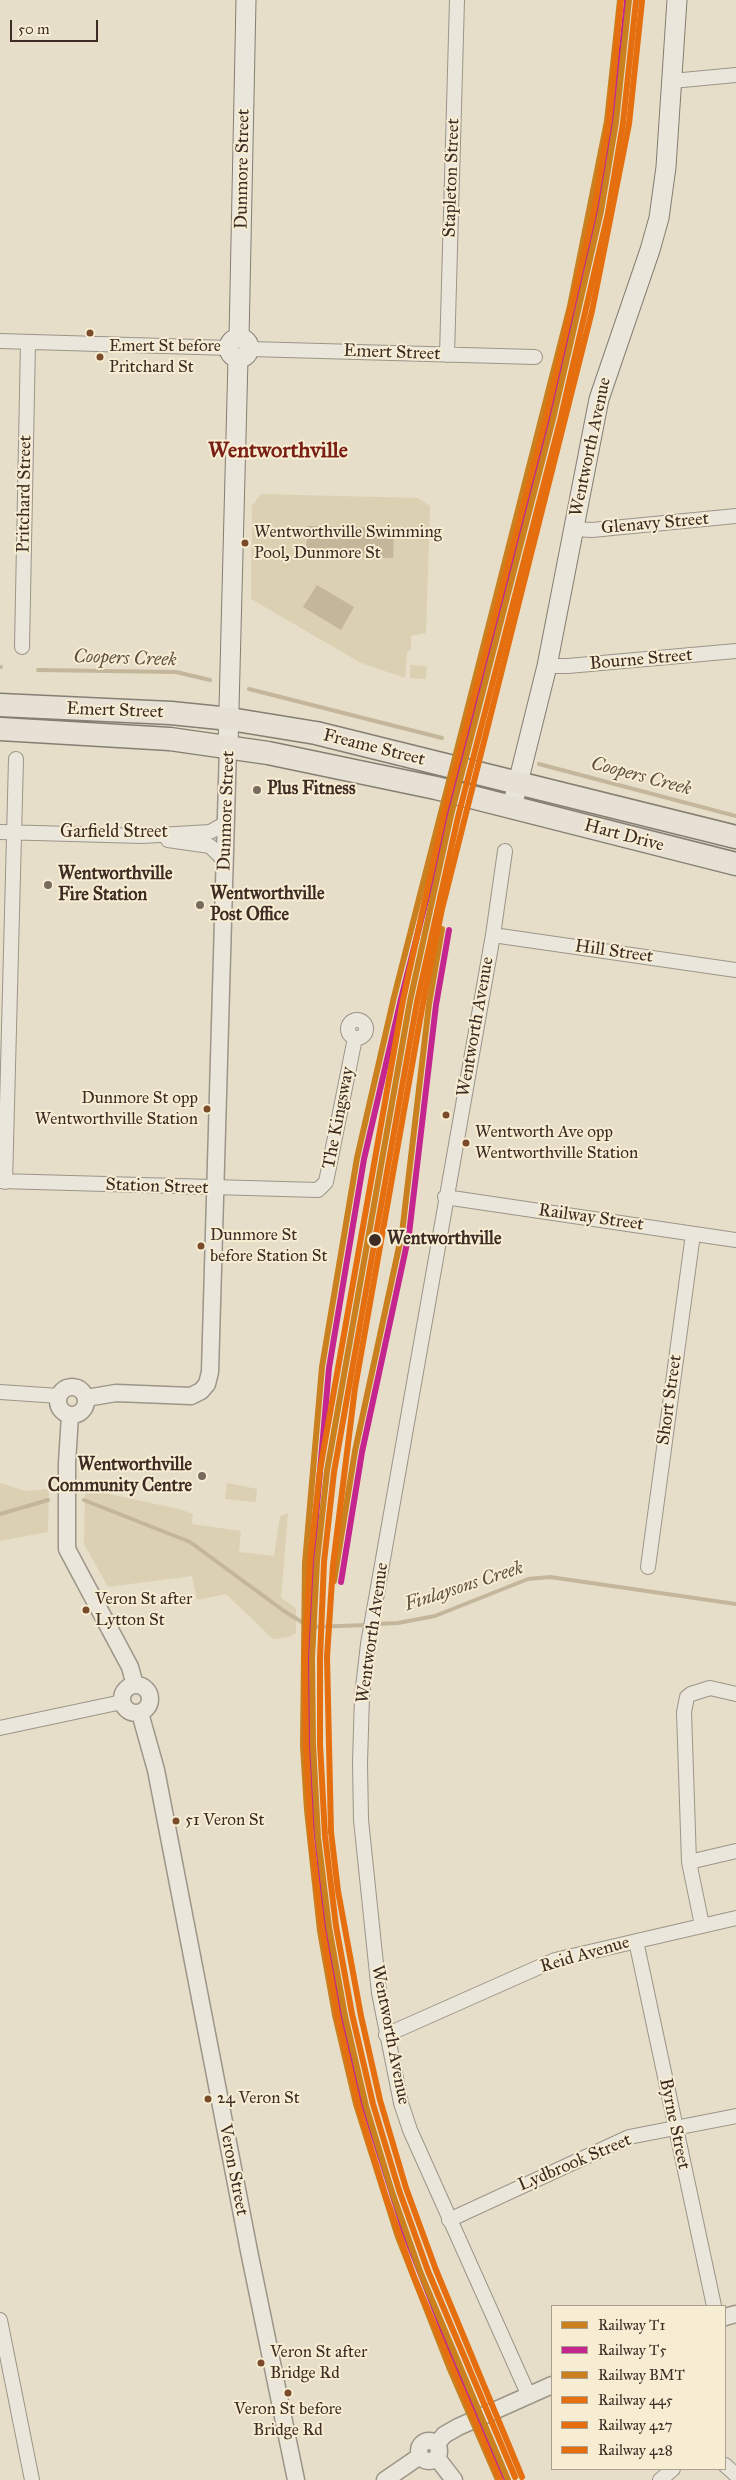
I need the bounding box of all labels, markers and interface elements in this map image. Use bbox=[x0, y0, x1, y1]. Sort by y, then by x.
scale bar bbox=[12, 10, 100, 42]
text: 50 m bbox=[18, 20, 50, 38]
street label: Dunmore Street bbox=[231, 109, 255, 229]
street label: Stapleton Street bbox=[439, 118, 465, 238]
unlabelled marker bbox=[85, 328, 95, 338]
place label: Emert St before Pritchard St bbox=[109, 337, 221, 377]
street label: Emert Street bbox=[343, 341, 441, 365]
marker: Emert St before Pritchard St bbox=[95, 352, 105, 362]
street label: Wentworth Avenue bbox=[566, 375, 616, 519]
street label: Pritchard Street bbox=[13, 435, 37, 553]
district label: Wentworthville bbox=[208, 439, 348, 465]
street label: Glenavy Street bbox=[600, 509, 710, 539]
place label: Wentworthville Swimming Pool, Dunmore St bbox=[254, 523, 442, 563]
marker: Wentworthville Swimming Pool, Dunmore St bbox=[240, 538, 250, 548]
street label: Bourne Street bbox=[589, 645, 693, 675]
water label: Coopers Creek bbox=[73, 646, 177, 672]
street label: Emert Street bbox=[66, 699, 164, 723]
street label: Freame Street bbox=[321, 725, 427, 771]
street label: Dunmore Street bbox=[214, 750, 240, 872]
water label: Coopers Creek bbox=[588, 753, 694, 801]
place label: Plus Fitness bbox=[267, 779, 355, 801]
marker: Plus Fitness bbox=[251, 784, 263, 796]
street label: Hart Drive bbox=[582, 815, 666, 857]
street label: Garfield Street bbox=[60, 822, 168, 844]
place label: Wentworthville Fire Station bbox=[58, 864, 172, 906]
marker: Wentworthville Fire Station bbox=[42, 879, 54, 891]
place label: Wentworthville Post Office bbox=[210, 884, 324, 926]
marker: Wentworthville Post Office bbox=[194, 899, 206, 911]
street label: Hill Street bbox=[573, 936, 655, 968]
street label: Wentworth Avenue bbox=[453, 955, 499, 1099]
street label: The Kingsway bbox=[319, 1065, 359, 1171]
place label: Dunmore St opp Wentworthville Station bbox=[35, 1089, 198, 1129]
marker: Dunmore St opp Wentworthville Station bbox=[202, 1104, 212, 1114]
unlabelled marker bbox=[441, 1110, 451, 1120]
place label: Wentworth Ave opp Wentworthville Station bbox=[475, 1123, 638, 1163]
marker: Wentworth Ave opp Wentworthville Station bbox=[461, 1138, 471, 1148]
street label: Station Street bbox=[105, 1174, 209, 1200]
street label: Railway Street bbox=[537, 1200, 645, 1236]
place label: Dunmore St before Station St bbox=[210, 1226, 327, 1266]
place label: Wentworthville bbox=[387, 1229, 501, 1251]
marker: Wentworthville bbox=[367, 1232, 383, 1248]
marker: Dunmore St before Station St bbox=[196, 1241, 206, 1251]
street label: Short Street bbox=[653, 1353, 687, 1447]
place label: Wentworthville Community Centre bbox=[48, 1455, 192, 1498]
marker: Wentworthville Community Centre bbox=[196, 1470, 208, 1482]
water label: Finlaysons Creek bbox=[402, 1557, 526, 1617]
street label: Wentworth Avenue bbox=[352, 1561, 394, 1705]
place label: Veron St after Lytton St bbox=[95, 1590, 192, 1630]
marker: Veron St after Lytton St bbox=[81, 1605, 91, 1615]
place label: 51 Veron St bbox=[185, 1811, 265, 1831]
marker: 51 Veron St bbox=[171, 1816, 181, 1826]
street label: Reid Avenue bbox=[538, 1932, 632, 1978]
street label: Wentworth Avenue bbox=[366, 1963, 414, 2107]
street label: Byrne Street bbox=[654, 2076, 694, 2172]
place label: 24 Veron St bbox=[217, 2089, 300, 2109]
marker: 24 Veron St bbox=[203, 2094, 213, 2104]
street label: Veron Street bbox=[214, 2122, 252, 2218]
street label: Lydbrook Street bbox=[515, 2129, 635, 2197]
legend bbox=[551, 2305, 726, 2470]
text: Railway T1 bbox=[598, 2316, 665, 2334]
text: Railway T5 bbox=[598, 2341, 666, 2359]
place label: Veron St after Bridge Rd bbox=[270, 2343, 367, 2383]
marker: Veron St after Bridge Rd bbox=[256, 2358, 266, 2368]
text: Railway BMT bbox=[598, 2366, 685, 2384]
marker: Veron St before Bridge Rd bbox=[283, 2388, 293, 2398]
text: Railway 445 bbox=[598, 2391, 673, 2409]
place label: Veron St before Bridge Rd bbox=[234, 2400, 342, 2440]
text: Railway 427 bbox=[598, 2416, 672, 2434]
text: Railway 428 bbox=[598, 2441, 673, 2459]

